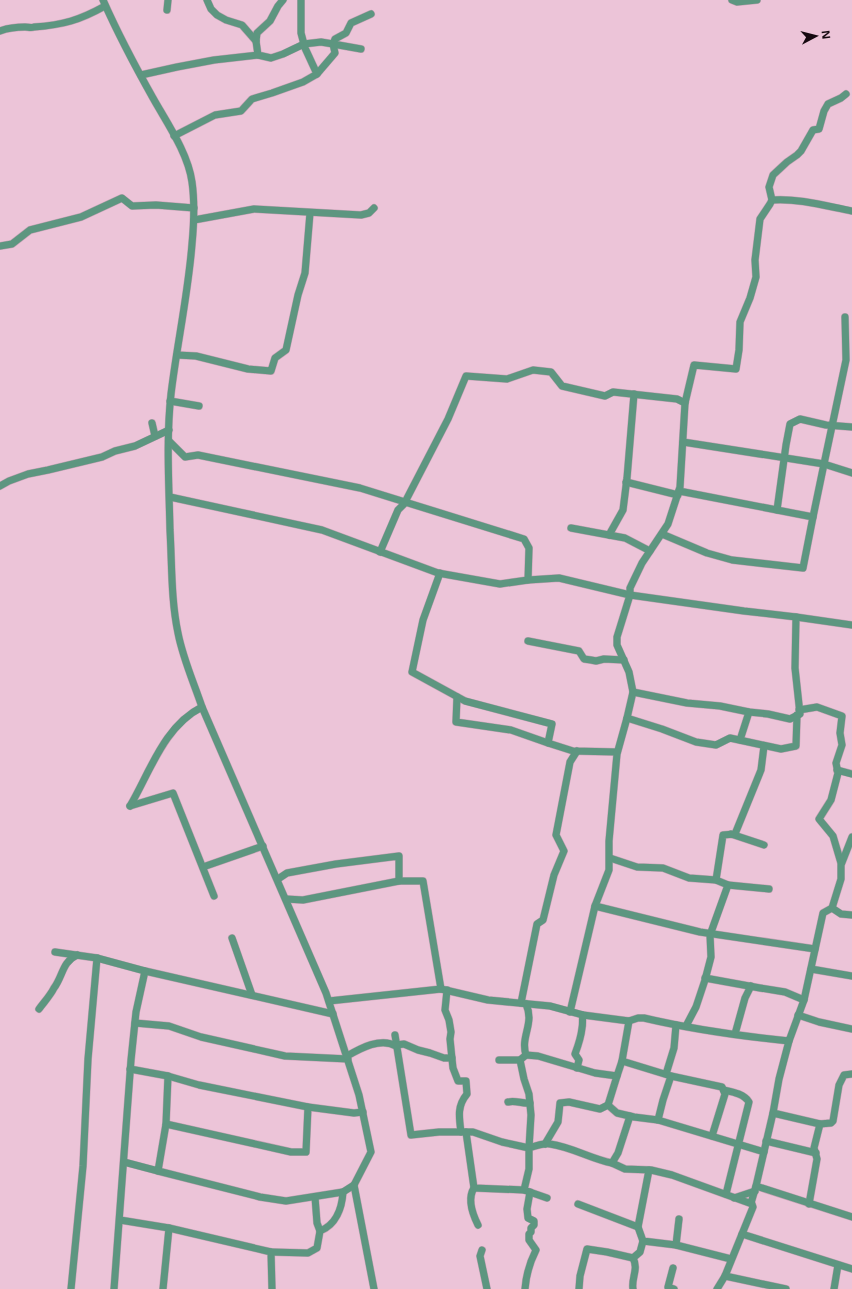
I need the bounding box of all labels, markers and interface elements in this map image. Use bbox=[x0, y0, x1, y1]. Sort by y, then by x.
north arrow bbox=[796, 16, 836, 56]
text: N bbox=[818, 29, 834, 40]

